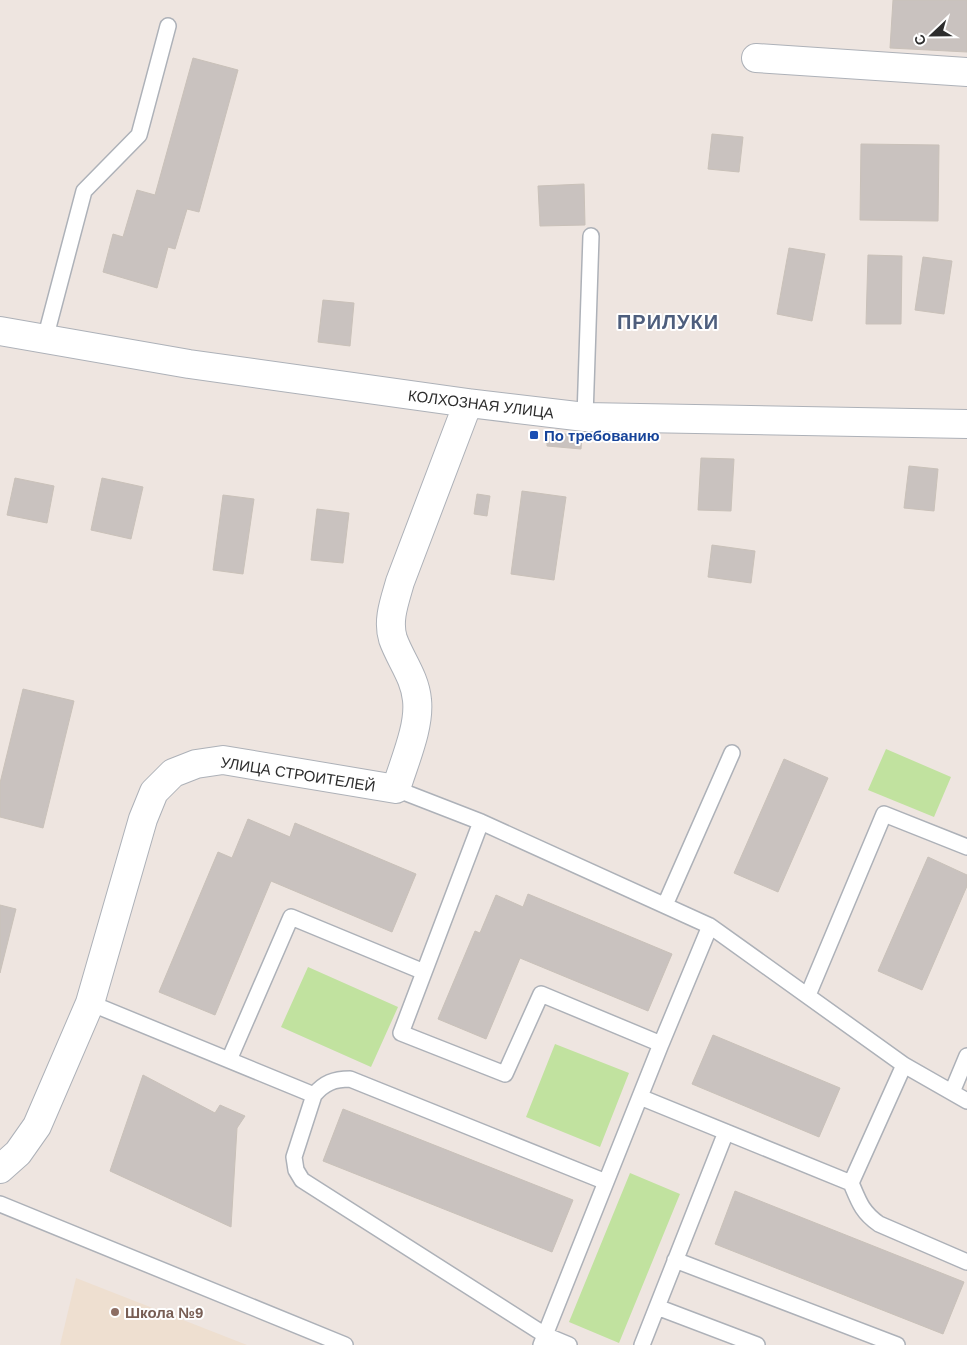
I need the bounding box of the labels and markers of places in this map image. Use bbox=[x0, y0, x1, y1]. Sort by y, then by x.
place label: По требованию bbox=[544, 427, 660, 444]
marker: По требованию bbox=[528, 429, 540, 441]
place label: Школа №9 bbox=[125, 1304, 203, 1321]
marker: Школа №9 bbox=[109, 1306, 121, 1318]

